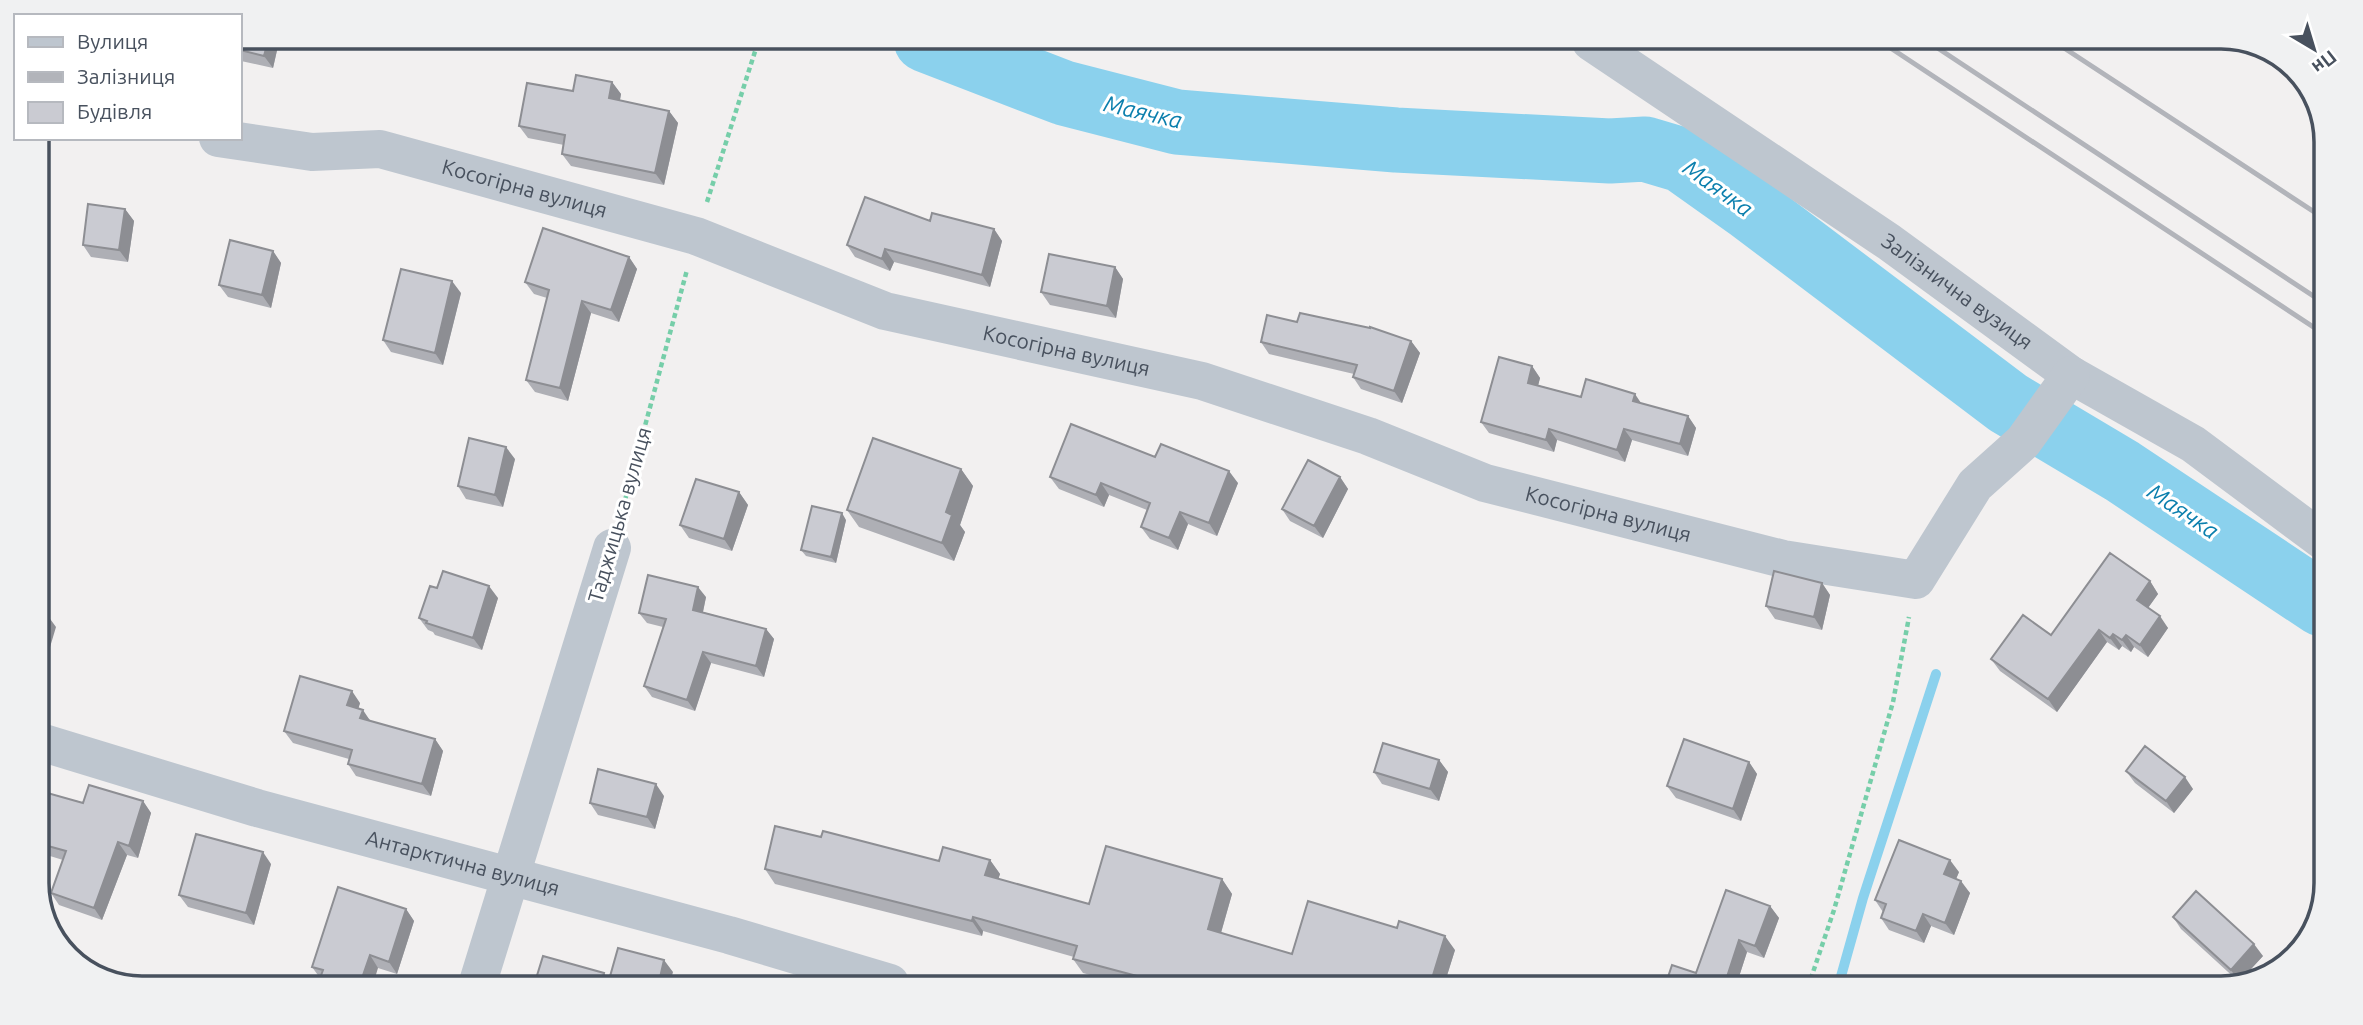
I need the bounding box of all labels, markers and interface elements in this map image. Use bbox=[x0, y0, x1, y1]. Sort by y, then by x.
legend bbox=[14, 14, 242, 140]
north arrow bbox=[2279, 14, 2349, 84]
text: Вулиця bbox=[77, 29, 148, 53]
text: Пн bbox=[2308, 46, 2341, 79]
text: Залізниця bbox=[77, 64, 175, 88]
water label: Маячка bbox=[1102, 90, 1185, 133]
text: Будівля bbox=[77, 99, 152, 123]
street label: Косогірна вулиця bbox=[440, 154, 610, 222]
water label: Маячка bbox=[1679, 154, 1758, 221]
street label: Залізнична вузиця bbox=[1877, 228, 2038, 354]
street label: Косогірна вулиця bbox=[981, 320, 1152, 380]
street label: Таджицька вулиця bbox=[583, 424, 656, 605]
water label: Маячка bbox=[2143, 478, 2223, 543]
street label: Косогірна вулиця bbox=[1523, 481, 1694, 546]
street label: Антарктична вулиця bbox=[364, 825, 562, 900]

